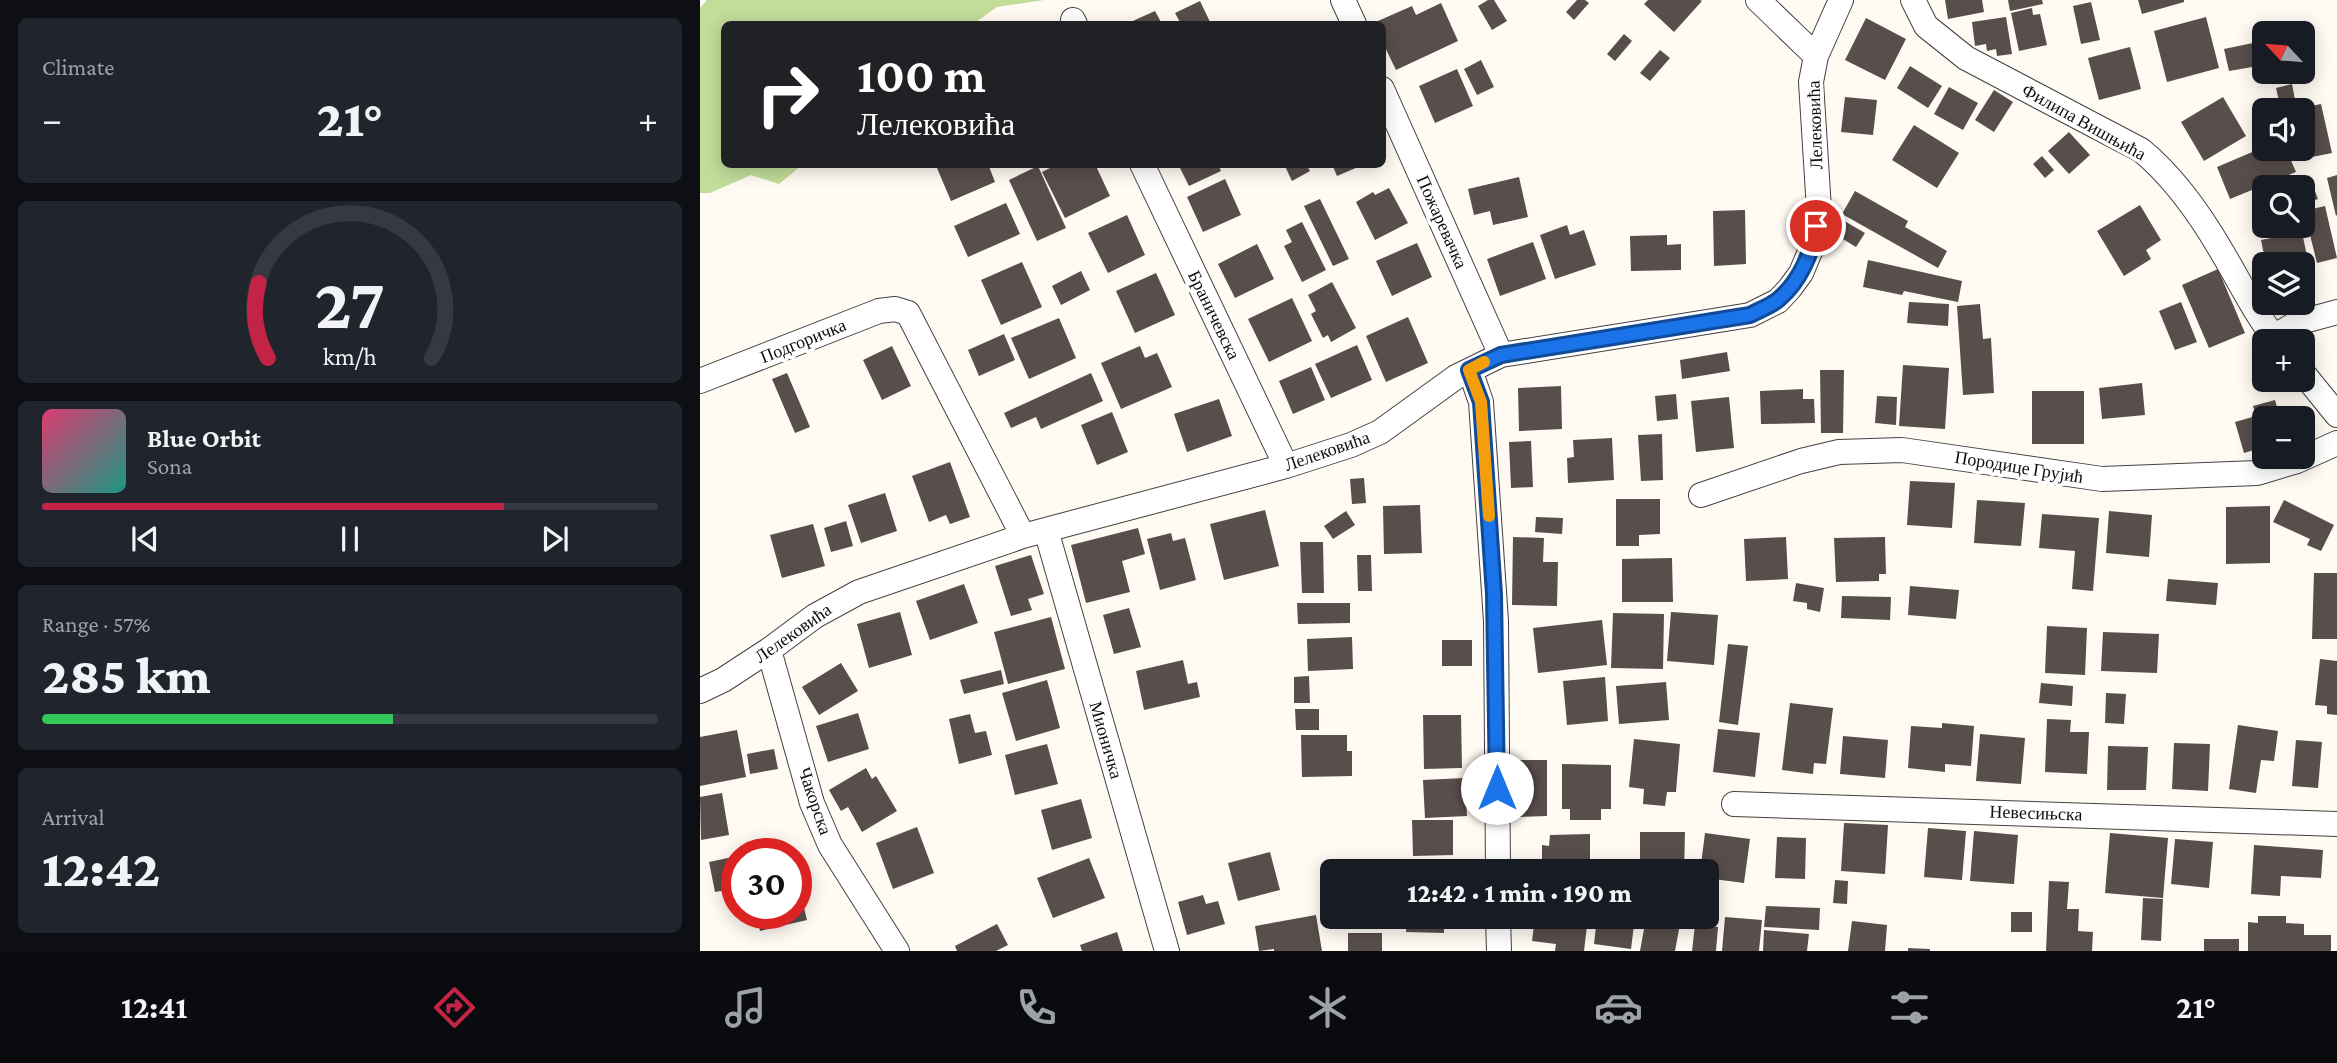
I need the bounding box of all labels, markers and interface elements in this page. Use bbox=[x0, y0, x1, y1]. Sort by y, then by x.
north arrow bbox=[2252, 21, 2315, 84]
map controls bbox=[2252, 21, 2315, 469]
text: 100 m bbox=[857, 48, 986, 103]
icon: right bbox=[742, 49, 833, 140]
text: Climate bbox=[42, 54, 114, 80]
street label: Лелековића bbox=[1803, 80, 1827, 170]
street label: Филипа Вишњића bbox=[2019, 80, 2149, 164]
text: 21° bbox=[317, 89, 383, 147]
text: − bbox=[42, 98, 62, 140]
text: + bbox=[638, 98, 658, 140]
button: sound bbox=[2252, 98, 2315, 161]
text: Лелековића bbox=[857, 106, 1015, 142]
street label: Пожаревачка bbox=[1413, 172, 1471, 272]
button: search bbox=[2252, 175, 2315, 238]
pin bbox=[1786, 196, 1846, 256]
icon: arrive bbox=[1797, 207, 1835, 245]
button: layers bbox=[2252, 252, 2315, 315]
text: 27 bbox=[315, 264, 385, 345]
street label: Браничевска bbox=[1184, 267, 1244, 363]
street label: Подгоричка bbox=[757, 315, 849, 367]
button: + bbox=[2252, 329, 2315, 392]
text: km/h bbox=[323, 343, 377, 370]
button: − bbox=[2252, 406, 2315, 469]
text: Blue Orbit bbox=[147, 424, 261, 453]
street label: Лелековића bbox=[1282, 427, 1372, 475]
street label: Породице Грујић bbox=[1953, 447, 2085, 487]
text: Sona bbox=[147, 453, 192, 479]
icon: previous bbox=[126, 520, 164, 558]
icon: pause bbox=[331, 520, 369, 558]
icon: next bbox=[536, 520, 574, 558]
street label: Лелековића bbox=[751, 599, 835, 667]
text: Range · 57% bbox=[42, 611, 151, 637]
text: 285 km bbox=[42, 646, 211, 704]
street label: Мионичка bbox=[1085, 699, 1127, 781]
position arrow bbox=[1460, 751, 1534, 825]
street label: Чакорска bbox=[794, 765, 836, 837]
street label: Невесињска bbox=[1989, 801, 2083, 825]
text: Arrival bbox=[42, 804, 105, 830]
speed limit sign: 30 bbox=[721, 838, 812, 929]
text: 12:42 bbox=[42, 839, 160, 897]
text: 12:42 · 1 min · 190 m bbox=[1407, 879, 1632, 908]
icon: directions bbox=[430, 983, 479, 1032]
icon: music bbox=[721, 983, 770, 1032]
icon: phone bbox=[1012, 983, 1061, 1032]
icon: climate bbox=[1303, 983, 1352, 1032]
icon: car bbox=[1594, 983, 1643, 1032]
icon: filters bbox=[1885, 983, 1934, 1032]
text: 12:41 bbox=[121, 989, 187, 1025]
text: 21° bbox=[2176, 989, 2216, 1025]

